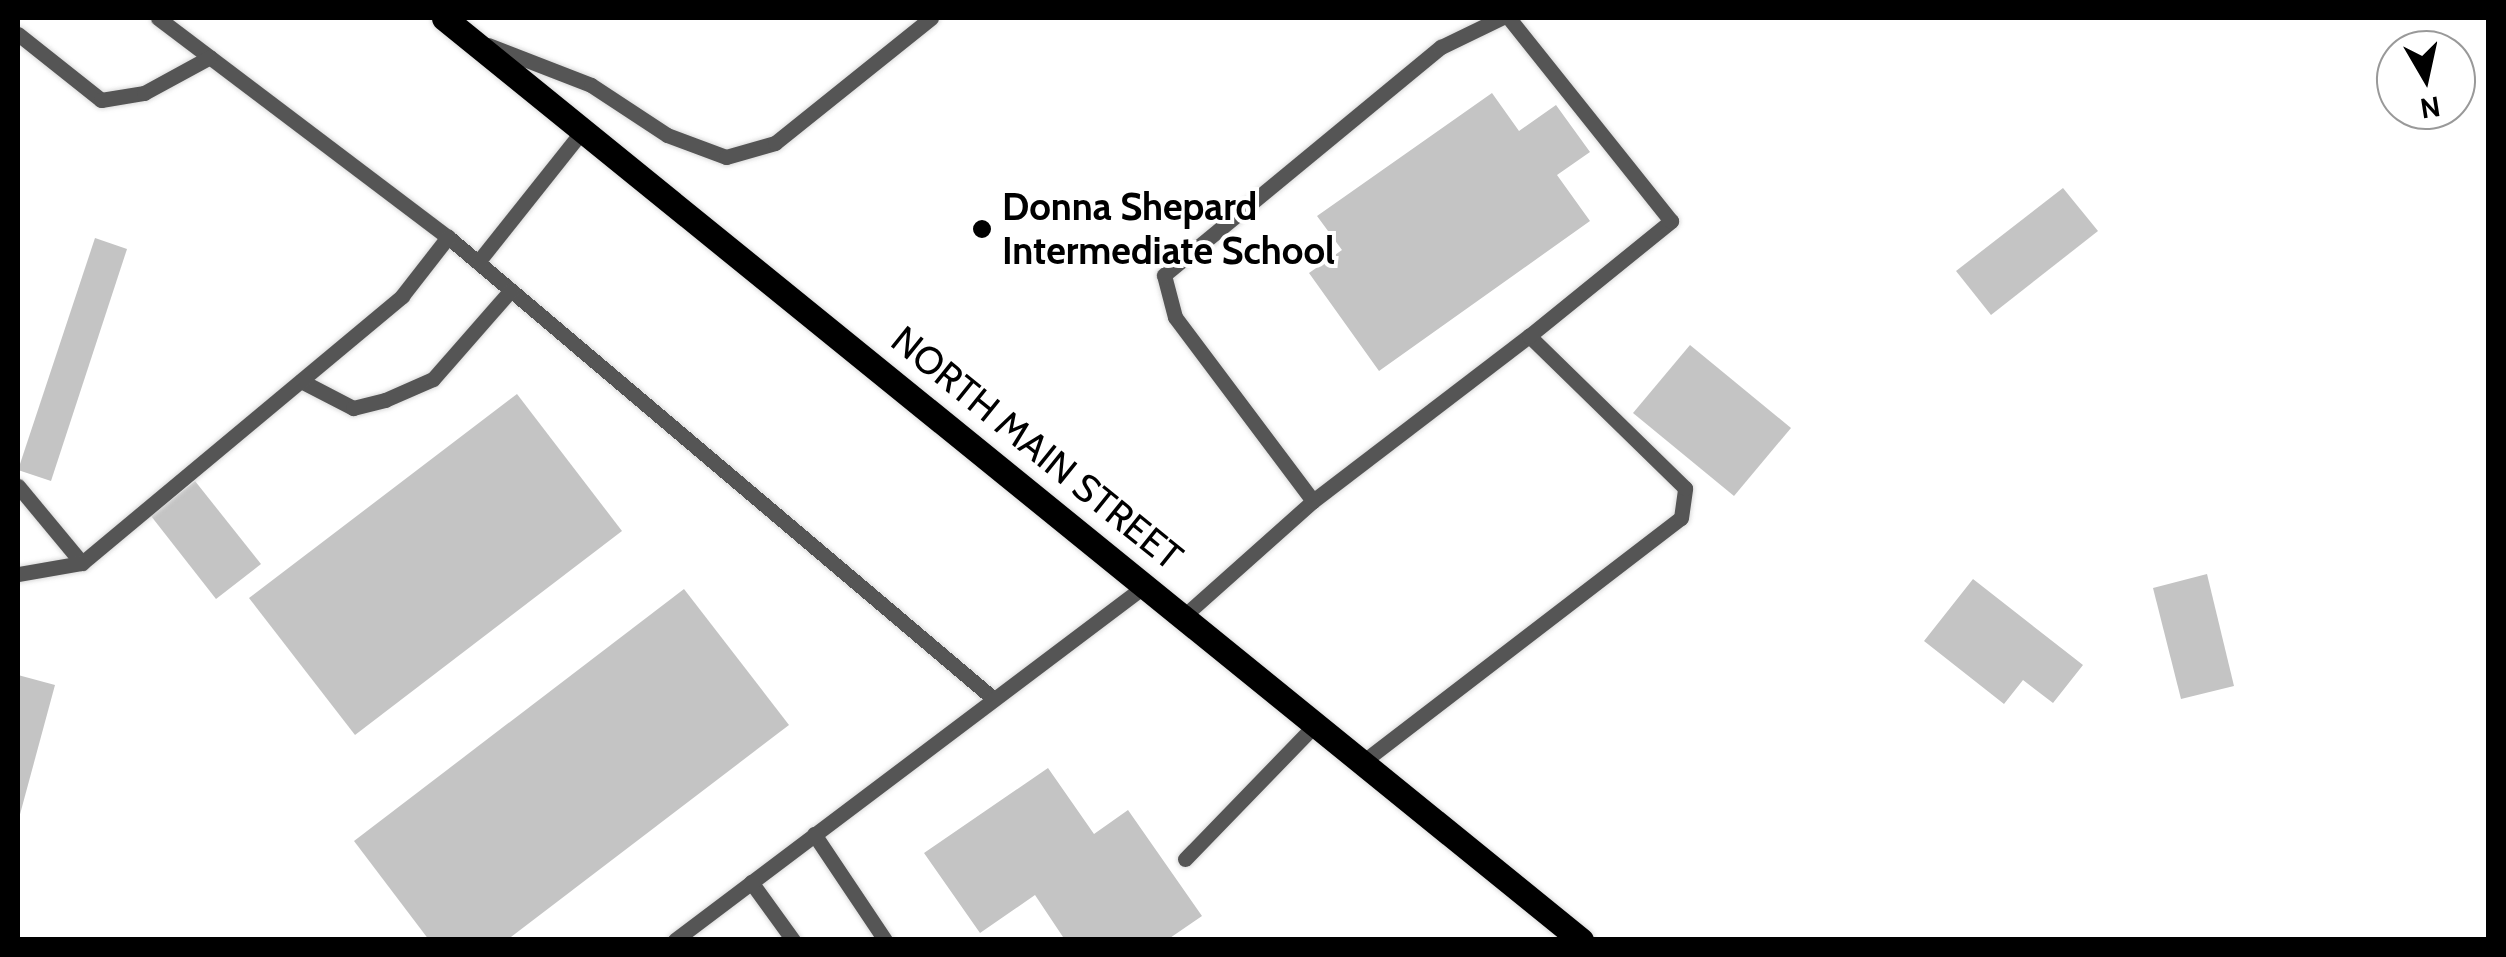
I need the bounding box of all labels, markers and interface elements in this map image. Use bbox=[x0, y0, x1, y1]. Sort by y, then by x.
north arrow bbox=[2376, 30, 2476, 130]
text: N bbox=[2418, 89, 2443, 126]
place label: Donna Shepard Intermediate School bbox=[1002, 184, 1335, 274]
marker: Donna Shepard Intermediate School bbox=[971, 218, 993, 240]
street label: NORTH MAIN STREET bbox=[882, 317, 1192, 579]

